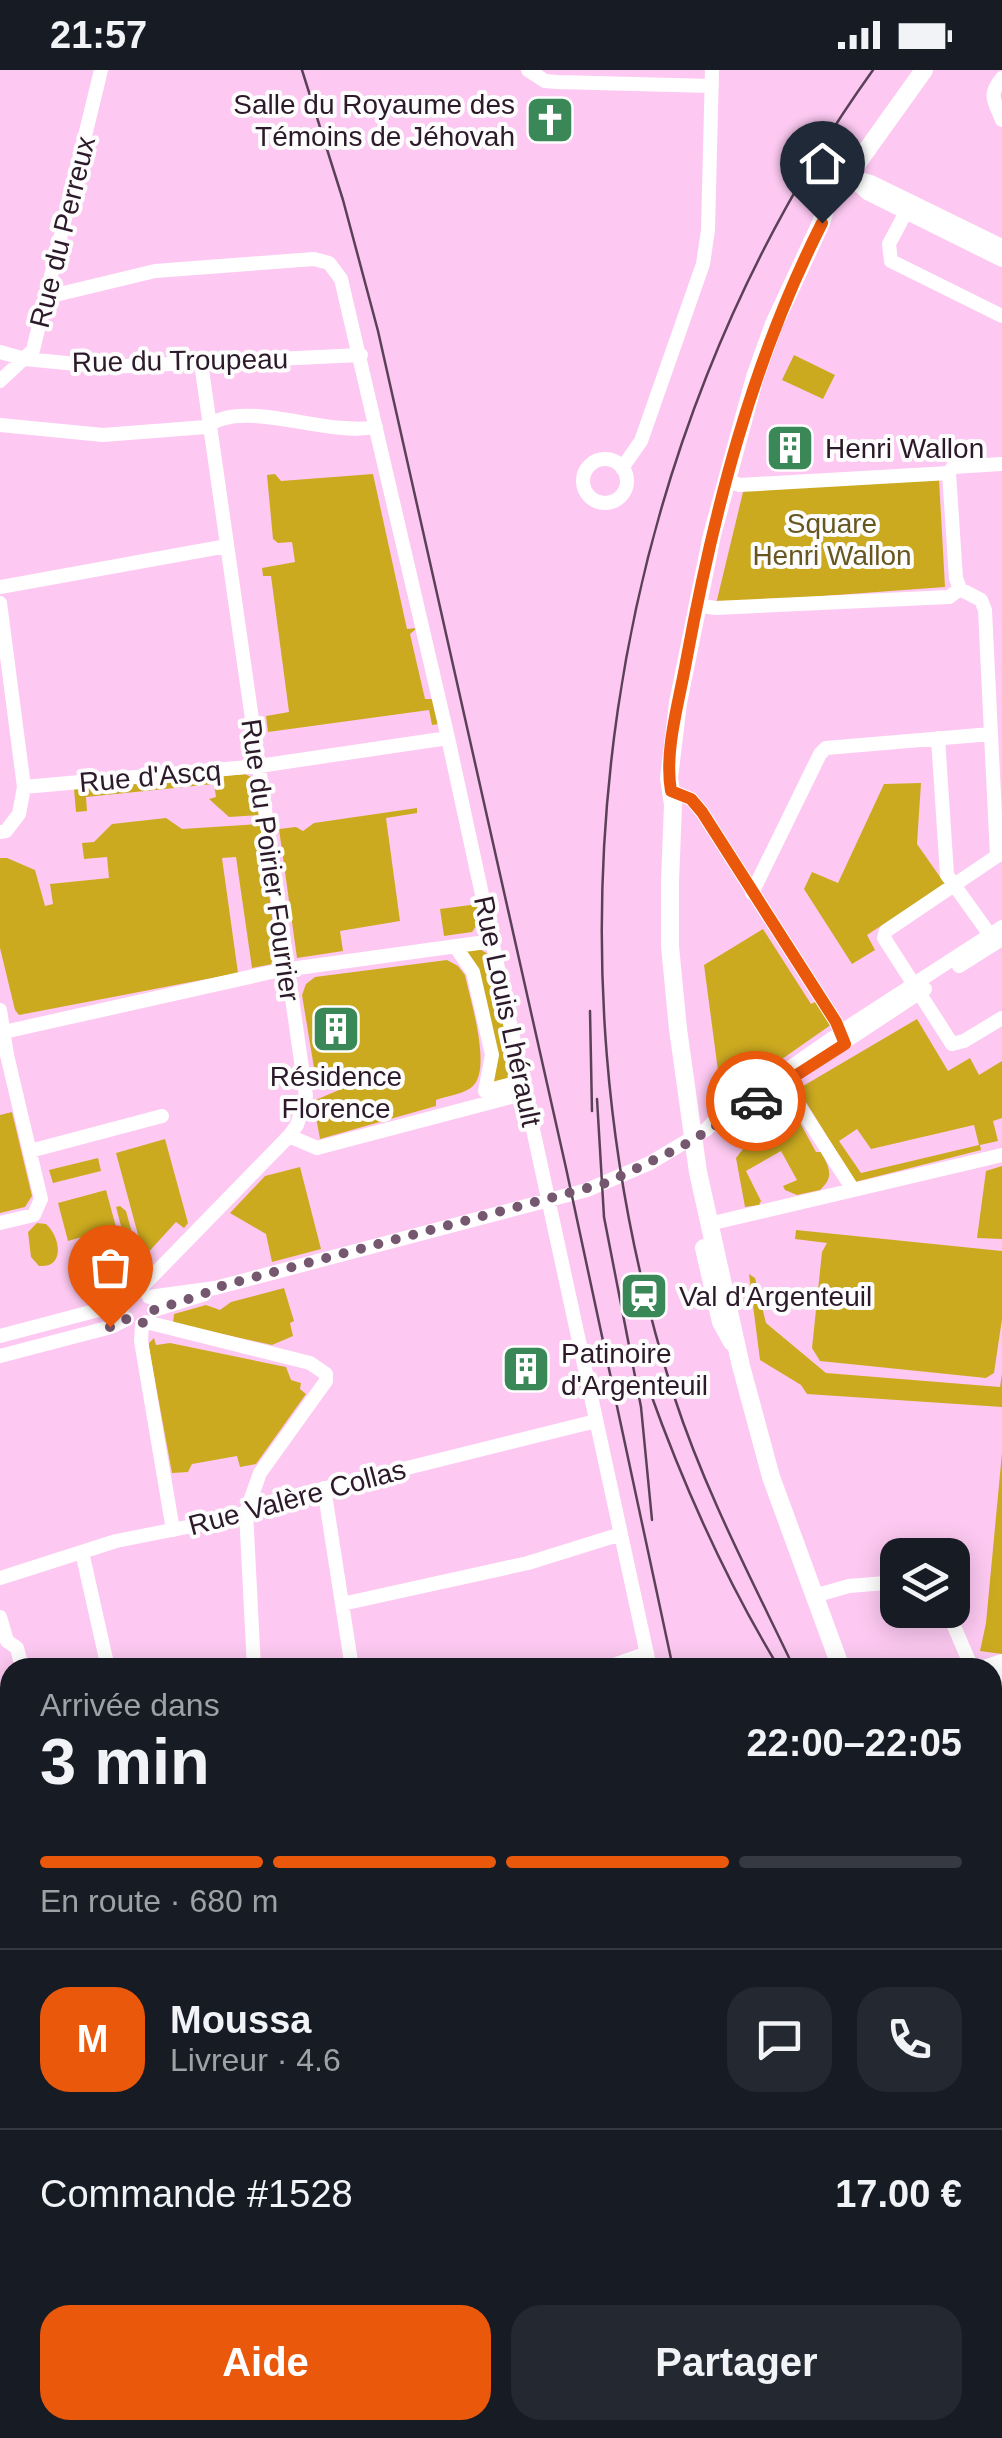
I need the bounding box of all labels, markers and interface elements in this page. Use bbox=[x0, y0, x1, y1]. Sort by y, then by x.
text: 21:57 bbox=[50, 14, 147, 56]
place label: Salle du Royaume des Témoins de Jéhovah bbox=[233, 89, 515, 152]
church icon: Salle du Royaume des Témoins de Jéhovah bbox=[524, 94, 576, 146]
pin bbox=[780, 121, 865, 224]
street label: Rue du Perreux bbox=[24, 133, 101, 331]
icon: home bbox=[795, 136, 850, 191]
street label: Rue du Troupeau bbox=[72, 343, 288, 378]
building icon: Henri Wallon bbox=[764, 422, 816, 474]
place label: Henri Wallon bbox=[825, 433, 984, 464]
park label: Square Henri Wallon bbox=[752, 508, 912, 571]
street label: Rue du Poirier Fourrier bbox=[235, 717, 306, 1003]
street label: Rue d'Ascq bbox=[78, 755, 222, 798]
street label: Rue Louis Lhérault bbox=[468, 893, 547, 1129]
building icon: Résidence Florence bbox=[310, 1003, 362, 1055]
courier bbox=[706, 1051, 806, 1151]
place label: Résidence Florence bbox=[270, 1061, 402, 1124]
icon: car bbox=[729, 1074, 784, 1129]
pin bbox=[68, 1225, 153, 1328]
icon: bag bbox=[83, 1240, 138, 1295]
station icon: Val d'Argenteuil bbox=[618, 1270, 670, 1322]
place label: Val d'Argenteuil bbox=[679, 1281, 872, 1312]
place label: Patinoire d'Argenteuil bbox=[561, 1338, 708, 1401]
building icon: Patinoire d'Argenteuil bbox=[500, 1343, 552, 1395]
street label: Rue Valère Collas bbox=[185, 1454, 409, 1541]
map controls bbox=[880, 1538, 970, 1628]
button: layers bbox=[880, 1538, 970, 1628]
text: Arrivée dans bbox=[40, 1687, 220, 1723]
text: 22:00–22:05 bbox=[746, 1722, 962, 1764]
text: 3 min bbox=[40, 1725, 210, 1798]
text: En route · 680 m bbox=[40, 1883, 278, 1919]
button: chat bbox=[727, 1987, 832, 2092]
button: phone bbox=[857, 1987, 962, 2092]
text: Moussa bbox=[170, 1999, 311, 2041]
text: M bbox=[77, 2018, 108, 2060]
text: Livreur · 4.6 bbox=[170, 2042, 341, 2078]
text: Commande #1528 bbox=[40, 2173, 353, 2215]
text: 17.00 € bbox=[835, 2173, 962, 2215]
button: Aide bbox=[40, 2305, 491, 2420]
button: Partager bbox=[511, 2305, 962, 2420]

